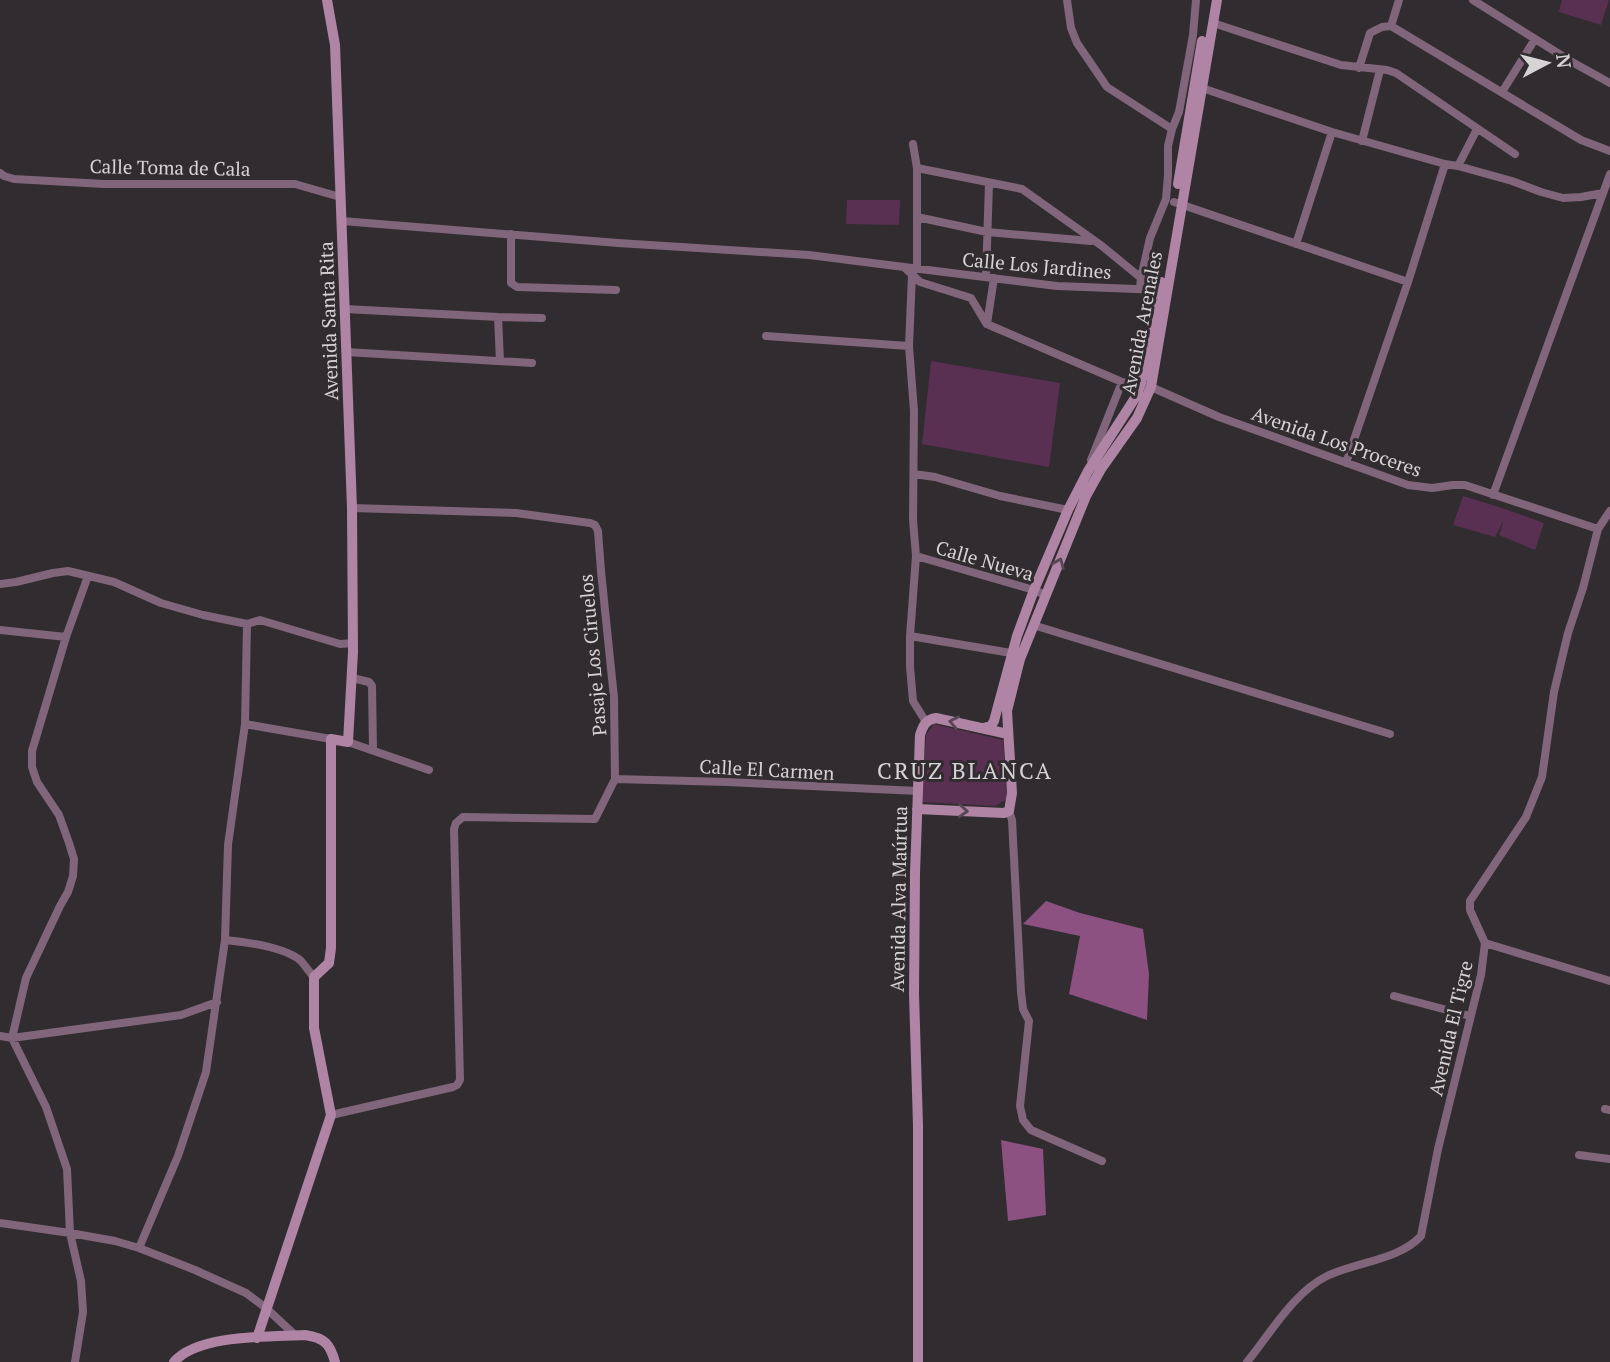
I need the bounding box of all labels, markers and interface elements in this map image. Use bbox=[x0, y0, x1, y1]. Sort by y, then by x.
north arrow bbox=[1512, 28, 1582, 98]
text: N bbox=[1551, 52, 1578, 70]
street label: Calle Toma de Cala bbox=[89, 153, 251, 181]
street label: Avenida Santa Rita bbox=[313, 241, 343, 401]
street label: Calle Los Jardines bbox=[961, 246, 1113, 284]
street label: Avenida Arenales bbox=[1115, 249, 1167, 397]
street label: Avenida Los Proceres bbox=[1249, 400, 1425, 482]
street label: Calle Nueva bbox=[933, 534, 1037, 586]
one-way arrow bbox=[1051, 557, 1065, 570]
street label: Pasaje Los Ciruelos bbox=[572, 573, 612, 737]
one-way arrow bbox=[948, 715, 960, 730]
street label: Calle El Carmen bbox=[699, 753, 835, 785]
district label: CRUZ BLANCA bbox=[877, 755, 1053, 786]
one-way arrow bbox=[958, 803, 969, 818]
street label: Avenida Alva Maúrtua bbox=[884, 805, 912, 992]
street label: Avenida El Tigre bbox=[1422, 958, 1478, 1098]

